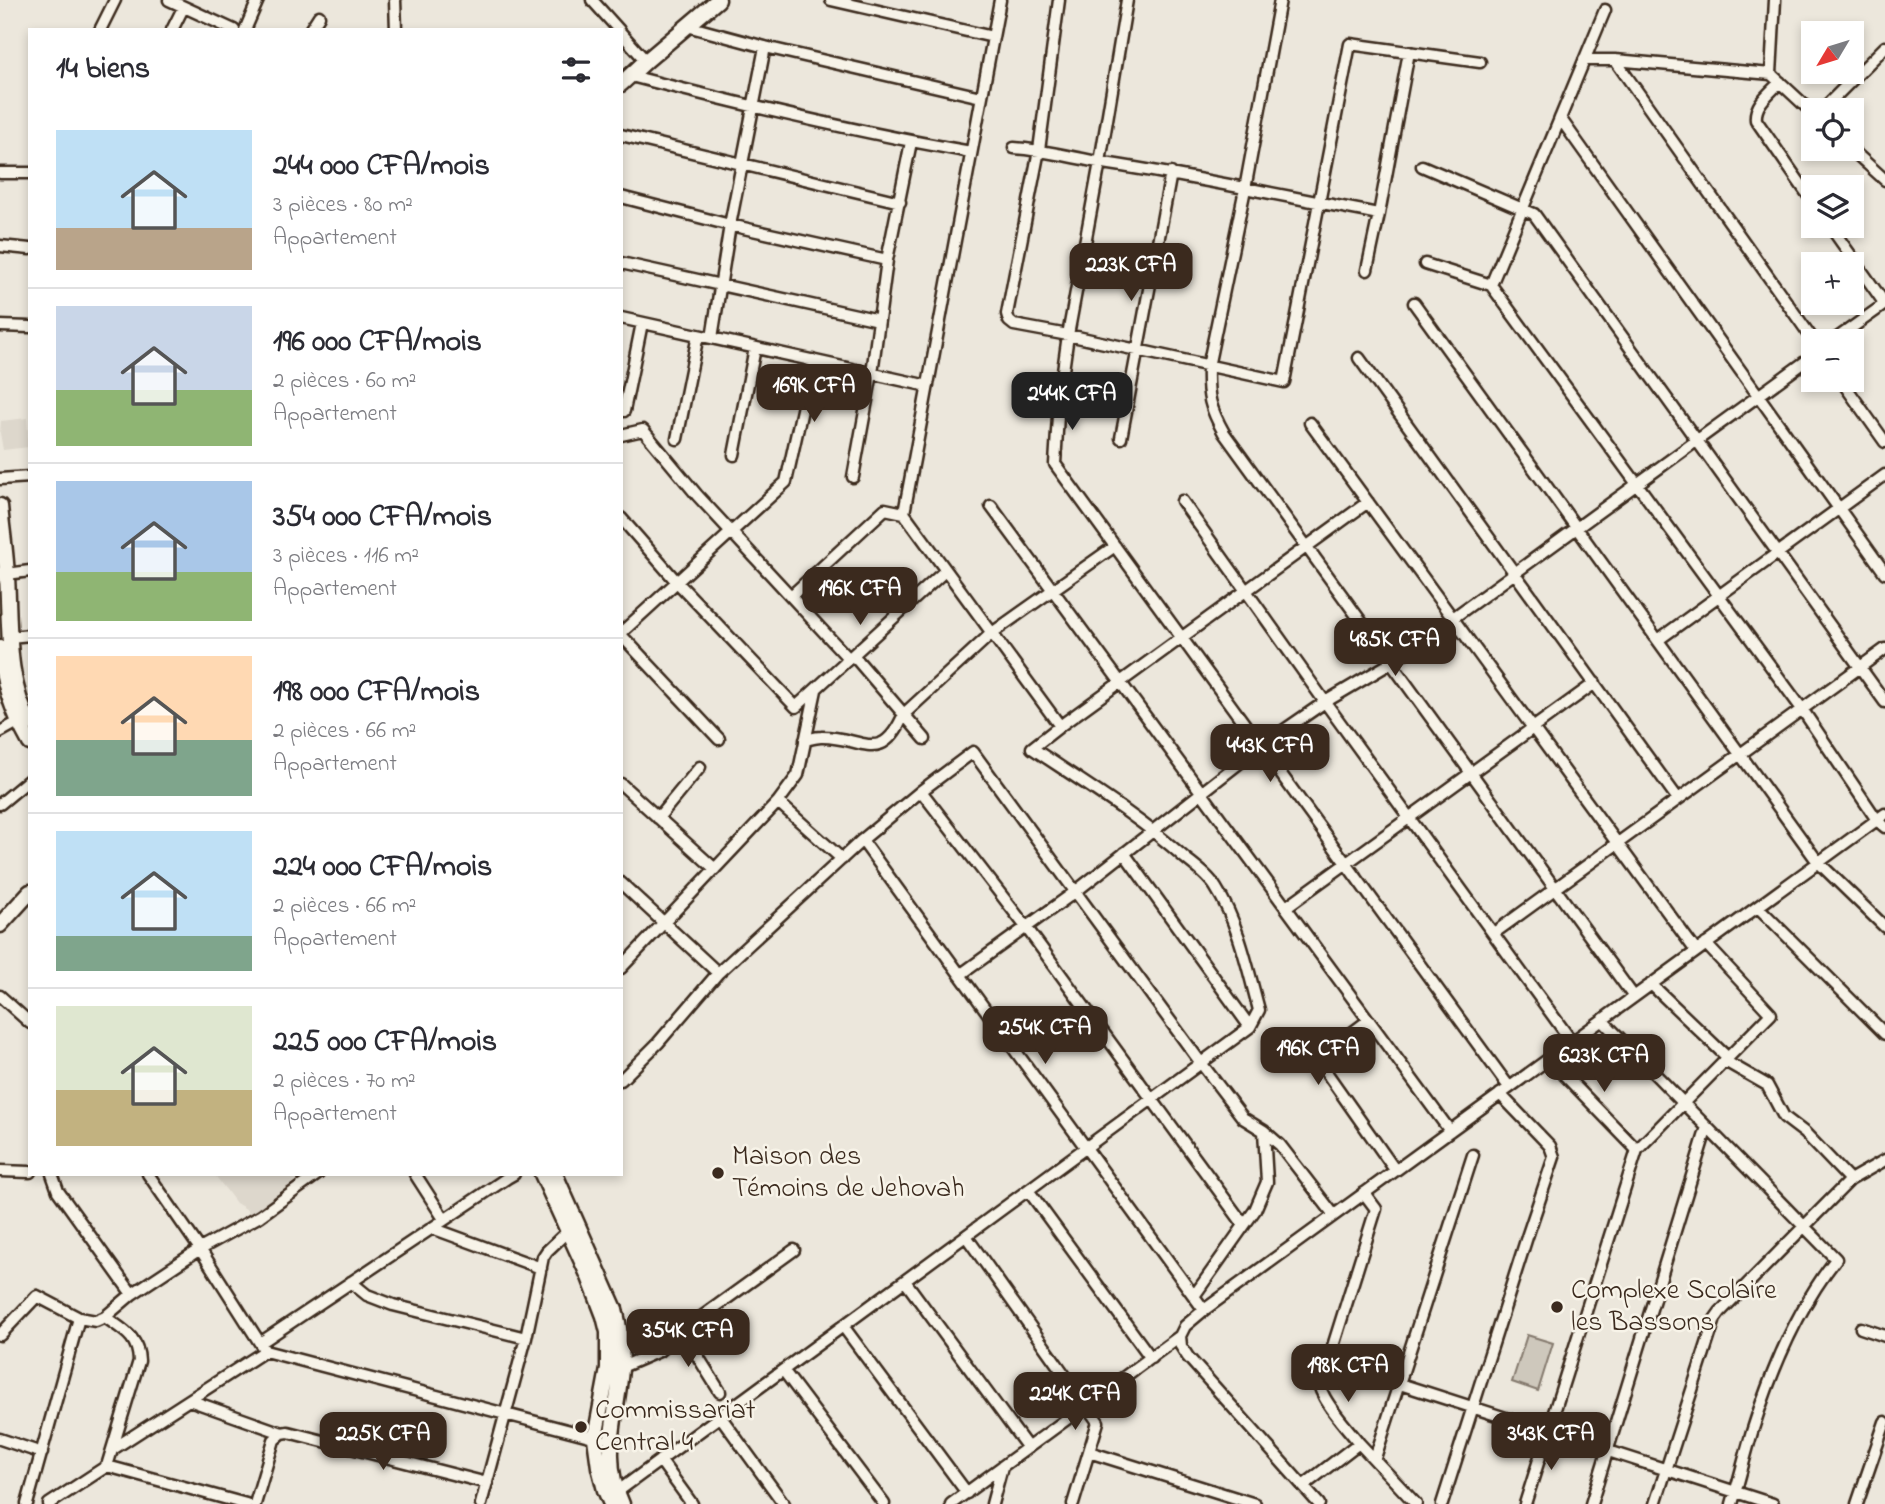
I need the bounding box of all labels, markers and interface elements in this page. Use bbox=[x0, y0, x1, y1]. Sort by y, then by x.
north arrow bbox=[1801, 21, 1864, 84]
map controls bbox=[1801, 21, 1864, 392]
text: 14 biens bbox=[56, 48, 150, 92]
icon: filters bbox=[557, 51, 595, 89]
button: locate bbox=[1801, 98, 1864, 161]
text: 244 000 CFA/mois bbox=[273, 145, 490, 189]
icon: home bbox=[112, 158, 196, 242]
button: layers bbox=[1801, 175, 1864, 238]
text: 3 pièces · 80 m² bbox=[273, 189, 413, 222]
text: Appartement bbox=[273, 222, 397, 255]
pin: 223K CFA bbox=[1059, 244, 1203, 303]
text: 223K CFA bbox=[1086, 249, 1176, 282]
button: + bbox=[1801, 252, 1864, 315]
text: 196 000 CFA/mois bbox=[273, 321, 482, 365]
button: − bbox=[1801, 329, 1864, 392]
icon: home bbox=[112, 334, 196, 418]
pin: 169K CFA bbox=[742, 364, 886, 424]
text: 2 pièces · 60 m² bbox=[273, 365, 416, 398]
text: 169K CFA bbox=[773, 370, 855, 403]
pin: 244K CFA bbox=[1000, 372, 1144, 432]
text: 244K CFA bbox=[1028, 378, 1117, 411]
text: Appartement bbox=[273, 398, 397, 431]
text: 354 000 CFA/mois bbox=[273, 496, 492, 540]
icon: home bbox=[112, 509, 196, 593]
text: 3 pièces · 116 m² bbox=[273, 540, 419, 573]
pin: 196K CFA bbox=[788, 568, 932, 627]
text: Appartement bbox=[273, 573, 397, 606]
text: 196K CFA bbox=[819, 573, 901, 606]
pin: 485K CFA bbox=[1323, 618, 1467, 678]
text: 485K CFA bbox=[1350, 624, 1440, 657]
text: 198 000 CFA/mois bbox=[273, 671, 480, 715]
icon: home bbox=[112, 684, 196, 768]
text: 2 pièces · 66 m² bbox=[273, 715, 416, 748]
pin: 443K CFA bbox=[1198, 724, 1342, 784]
text: 443K CFA bbox=[1226, 730, 1314, 763]
text: Appartement bbox=[273, 748, 397, 781]
text: 224 000 CFA/mois bbox=[273, 846, 492, 890]
icon: home bbox=[112, 859, 196, 943]
text: 2 pièces · 66 m² bbox=[273, 890, 416, 923]
text: Appartement bbox=[273, 923, 397, 956]
pin: 254K CFA bbox=[973, 1006, 1117, 1066]
text: 254K CFA bbox=[999, 1012, 1091, 1045]
text: 225 000 CFA/mois bbox=[273, 1021, 497, 1065]
pin: 196K CFA bbox=[1246, 1028, 1390, 1087]
text: 196K CFA bbox=[1277, 1033, 1359, 1066]
icon: home bbox=[112, 1034, 196, 1118]
pin: 623K CFA bbox=[1532, 1034, 1676, 1094]
text: 623K CFA bbox=[1559, 1040, 1649, 1073]
text: 2 pièces · 70 m² bbox=[273, 1065, 416, 1098]
text: Appartement bbox=[273, 1098, 397, 1131]
place label: Maison des Témoins de Jehovah bbox=[732, 1137, 964, 1210]
marker: Maison des Témoins de Jehovah bbox=[710, 1165, 726, 1181]
place label: Complexe Scolaire les Bassons bbox=[1571, 1271, 1777, 1344]
marker: Complexe Scolaire les Bassons bbox=[1549, 1299, 1565, 1315]
pin: 354K CFA bbox=[616, 1310, 760, 1369]
text: 354K CFA bbox=[643, 1315, 733, 1348]
pin: 198K CFA bbox=[1276, 1344, 1420, 1404]
text: 198K CFA bbox=[1307, 1350, 1389, 1383]
pin: 224K CFA bbox=[1003, 1372, 1147, 1432]
text: 224K CFA bbox=[1030, 1378, 1120, 1411]
place label: Commissariat Central 4 bbox=[595, 1391, 755, 1464]
pin: 225K CFA bbox=[311, 1412, 455, 1472]
pin: 343K CFA bbox=[1479, 1412, 1623, 1472]
text: 225K CFA bbox=[336, 1418, 430, 1451]
text: 343K CFA bbox=[1507, 1418, 1595, 1451]
marker: Commissariat Central 4 bbox=[573, 1419, 589, 1435]

